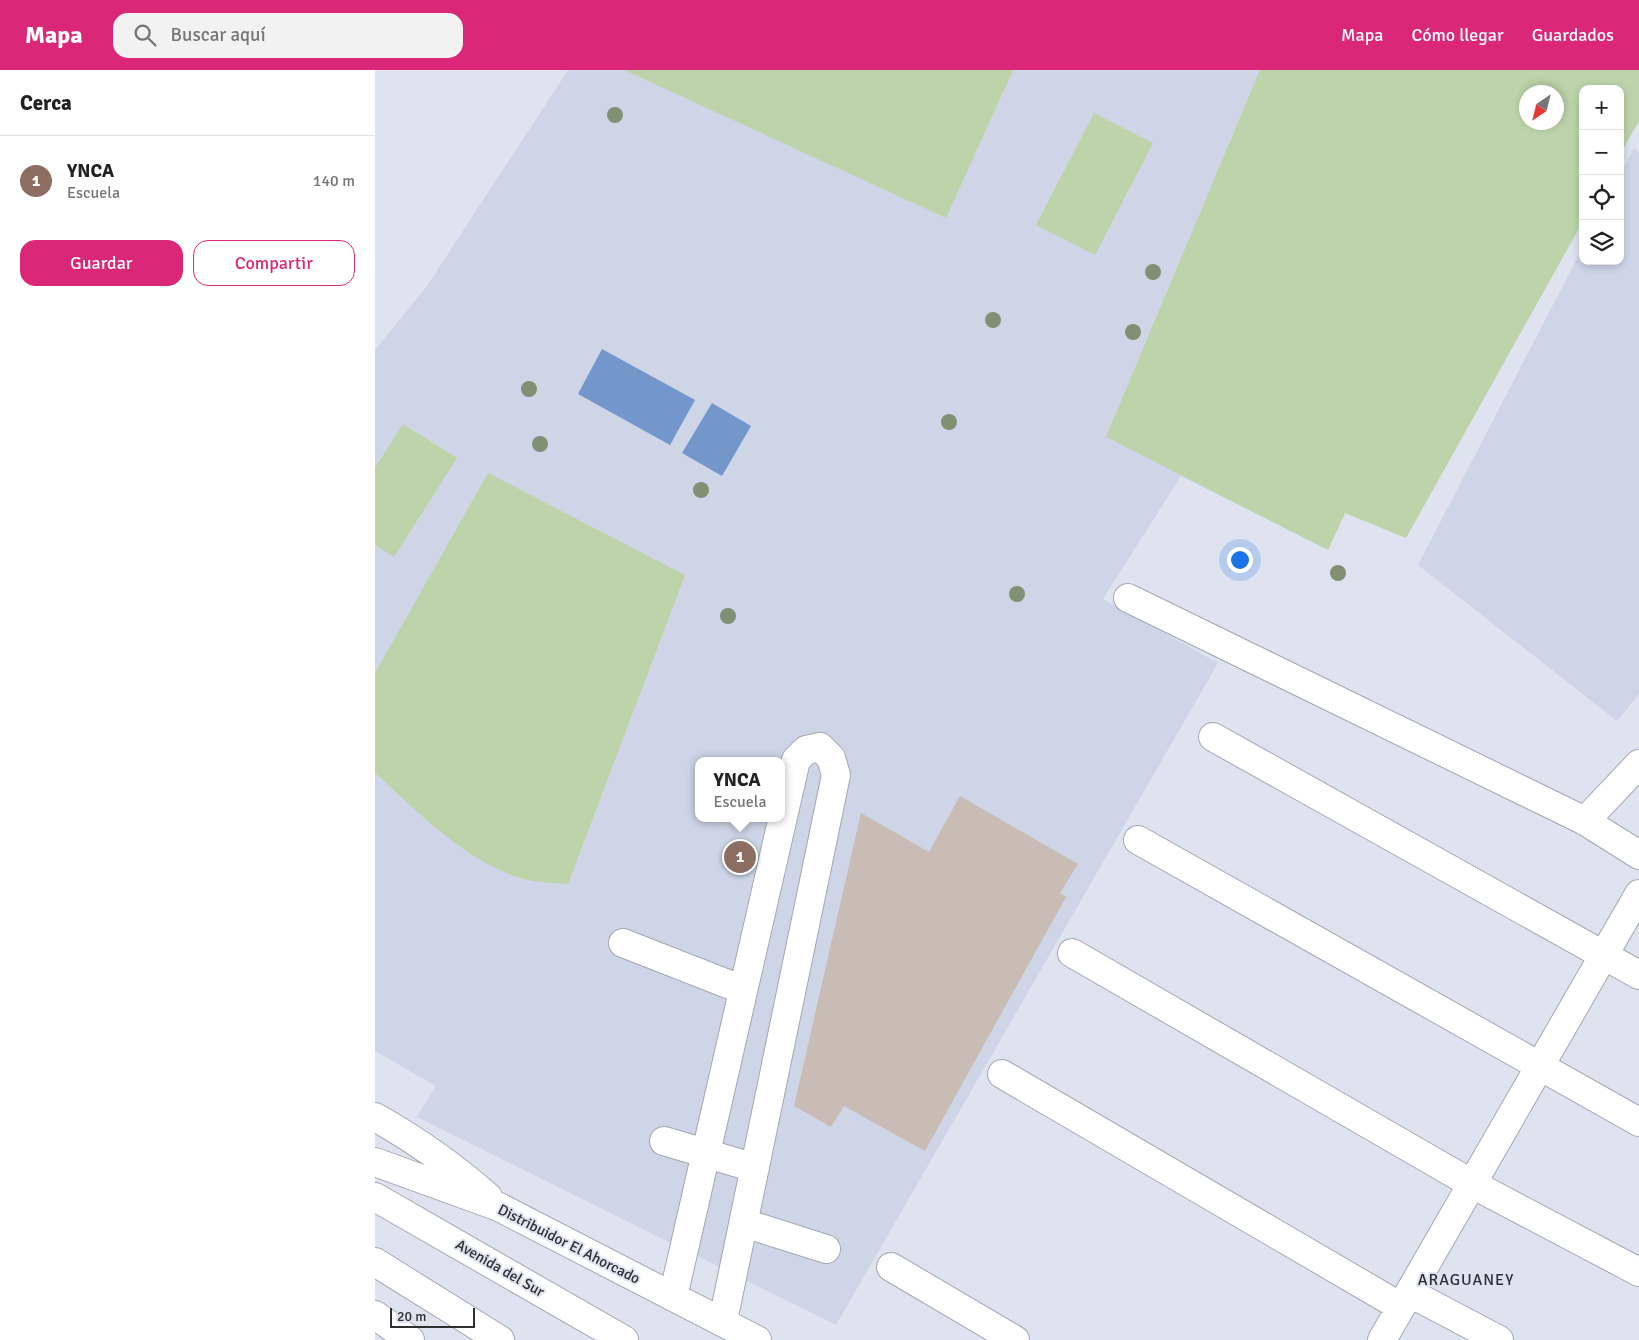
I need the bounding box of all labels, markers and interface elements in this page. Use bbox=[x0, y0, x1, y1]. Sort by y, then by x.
search box bbox=[113, 13, 463, 58]
text: Mapa bbox=[25, 20, 83, 50]
icon: search bbox=[131, 21, 159, 49]
text: Buscar aquí bbox=[171, 23, 266, 47]
text: Mapa bbox=[1341, 24, 1383, 46]
text: Cómo llegar bbox=[1411, 24, 1504, 46]
text: Guardados bbox=[1532, 24, 1614, 46]
north arrow bbox=[1519, 85, 1564, 130]
map controls bbox=[1579, 85, 1624, 265]
button: + bbox=[1579, 85, 1624, 130]
text: Cerca bbox=[20, 90, 72, 116]
button: − bbox=[1579, 130, 1624, 175]
text: YNCA bbox=[67, 159, 114, 183]
text: 1 bbox=[32, 171, 40, 191]
text: 140 m bbox=[313, 171, 355, 191]
button: locate bbox=[1579, 175, 1624, 220]
text: Escuela bbox=[67, 183, 120, 203]
button: layers bbox=[1579, 220, 1624, 265]
button: Guardar bbox=[20, 240, 183, 286]
button: Compartir bbox=[193, 240, 355, 286]
your location bbox=[1227, 547, 1253, 573]
popup bbox=[695, 757, 785, 822]
text: YNCA bbox=[713, 768, 761, 792]
text: Escuela bbox=[713, 792, 767, 812]
pin: 1 bbox=[724, 838, 756, 876]
street label: Distribuidor El Ahorcado bbox=[495, 1200, 643, 1288]
street label: Avenida del Sur bbox=[452, 1235, 548, 1301]
district label: ARAGUANEY bbox=[1418, 1270, 1514, 1290]
scale bar bbox=[390, 1305, 475, 1328]
text: 20 m bbox=[397, 1308, 426, 1325]

